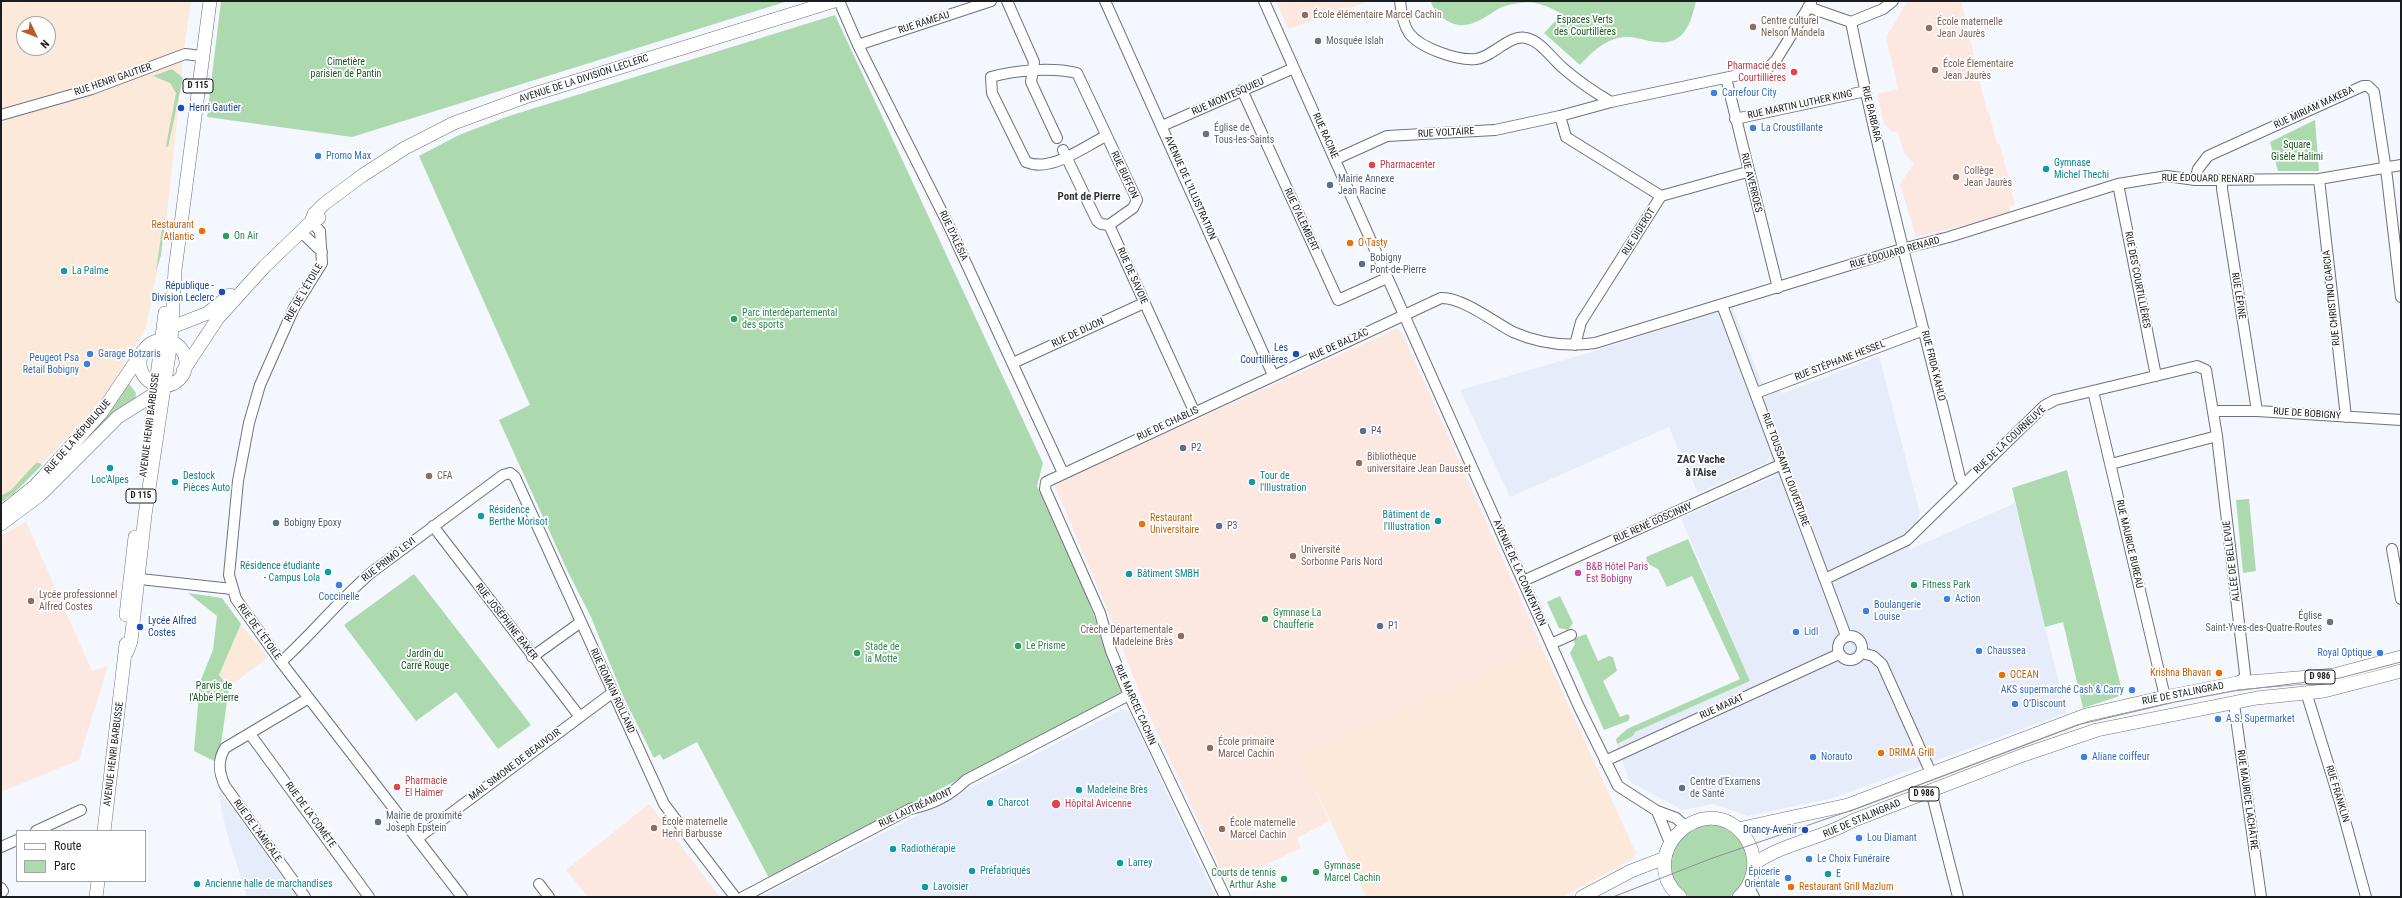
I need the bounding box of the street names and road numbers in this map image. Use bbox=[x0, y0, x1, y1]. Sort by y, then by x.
street label: RUE RAMEAU bbox=[897, 9, 951, 37]
street label: AVENUE DE LA DIVISION LECLERC bbox=[518, 52, 650, 106]
street label: RUE HENRI GAUTIER bbox=[73, 61, 153, 99]
street label: RUE MONTESQUIEU bbox=[1190, 76, 1266, 118]
road number: D 115 bbox=[183, 79, 213, 93]
street label: RUE MIRIAM MAKEBA bbox=[2272, 84, 2356, 132]
street label: RUE BARBARA bbox=[1859, 85, 1883, 143]
street label: RUE MARTIN LUTHER KING bbox=[1746, 88, 1854, 122]
street label: RUE RACINE bbox=[1310, 111, 1340, 161]
street label: RUE VOLTAIRE bbox=[1417, 126, 1475, 140]
street label: AVENUE DE L'ILLUSTRATION bbox=[1162, 134, 1218, 242]
street label: RUE BUFFON bbox=[1108, 149, 1140, 201]
street label: RUE AVERROES bbox=[1738, 152, 1764, 214]
street label: RUE ÉDOUARD RENARD bbox=[2161, 172, 2255, 186]
street label: RUE D'ALEMBERT bbox=[1281, 186, 1321, 254]
street label: RUE DIDEROT bbox=[1620, 206, 1658, 258]
street label: RUE D'ALÉSIA bbox=[936, 209, 970, 263]
street label: RUE DES COURTILLIÈRES bbox=[2122, 230, 2152, 330]
street label: RUE ÉDOUARD RENARD bbox=[1849, 234, 1941, 272]
street label: RUE DE SAVOIE bbox=[1114, 246, 1150, 306]
street label: RUE CHRISTINO GARCIA bbox=[2321, 250, 2343, 346]
street label: RUE DE L'ÉTOILE bbox=[282, 261, 326, 325]
street label: RUE LÉPINE bbox=[2228, 272, 2248, 320]
street label: RUE DE DIJON bbox=[1050, 316, 1106, 350]
street label: RUE DE BALZAC bbox=[1307, 327, 1371, 363]
street label: RUE FRIDA KAHLO bbox=[1918, 329, 1948, 403]
street label: RUE STÉPHANE HESSEL bbox=[1793, 338, 1887, 384]
street label: AVENUE HENRI BARBUSSE bbox=[138, 372, 162, 478]
street label: RUE DE LA RÉPUBLIQUE bbox=[42, 397, 114, 477]
street label: RUE DE CHABLIS bbox=[1135, 404, 1201, 444]
street label: RUE DE LA COURNEUVE bbox=[1972, 404, 2048, 476]
street label: RUE DE BOBIGNY bbox=[2273, 406, 2341, 422]
street label: RUE TOUSSAINT LOUVERTURE bbox=[1759, 412, 1811, 528]
road number: D 115 bbox=[126, 489, 156, 503]
street label: RUE MAURICE BUREAU bbox=[2113, 499, 2145, 589]
street label: RUE RENÉ GOSCINNY bbox=[1612, 500, 1694, 546]
street label: AVENUE DE LA CONVENTION bbox=[1490, 518, 1548, 628]
street label: ALLÉE DE BELLEVUE bbox=[2221, 520, 2243, 602]
street label: RUE PRIMO LEVI bbox=[360, 535, 418, 585]
street label: RUE JOSÉPHINE BAKER bbox=[472, 581, 540, 663]
street label: RUE DE L'ÉTOILE bbox=[235, 602, 283, 662]
street label: RUE ROMAIN ROLLAND bbox=[587, 647, 637, 735]
street label: RUE MARCEL CACHIN bbox=[1112, 663, 1158, 747]
road number: D 986 bbox=[2305, 670, 2335, 684]
street label: RUE DE STALINGRAD bbox=[2141, 680, 2225, 708]
street label: RUE MARAT bbox=[1698, 692, 1746, 722]
street label: AVENUE HENRI BARBUSSE bbox=[102, 701, 126, 807]
street label: MAIL SIMONE DE BEAUVOIR bbox=[467, 727, 563, 803]
street label: RUE MAURICE LACHÂTRE bbox=[2234, 749, 2260, 851]
street label: RUE FRANKLIN bbox=[2323, 764, 2351, 824]
street label: RUE DE LA COMÈTE bbox=[282, 780, 338, 850]
street label: RUE LAUTRÉAMONT bbox=[877, 786, 955, 830]
road number: D 986 bbox=[1909, 787, 1939, 801]
street label: RUE DE STALINGRAD bbox=[1821, 797, 1903, 841]
street label: RUE DE L'AMICALE bbox=[230, 798, 284, 864]

